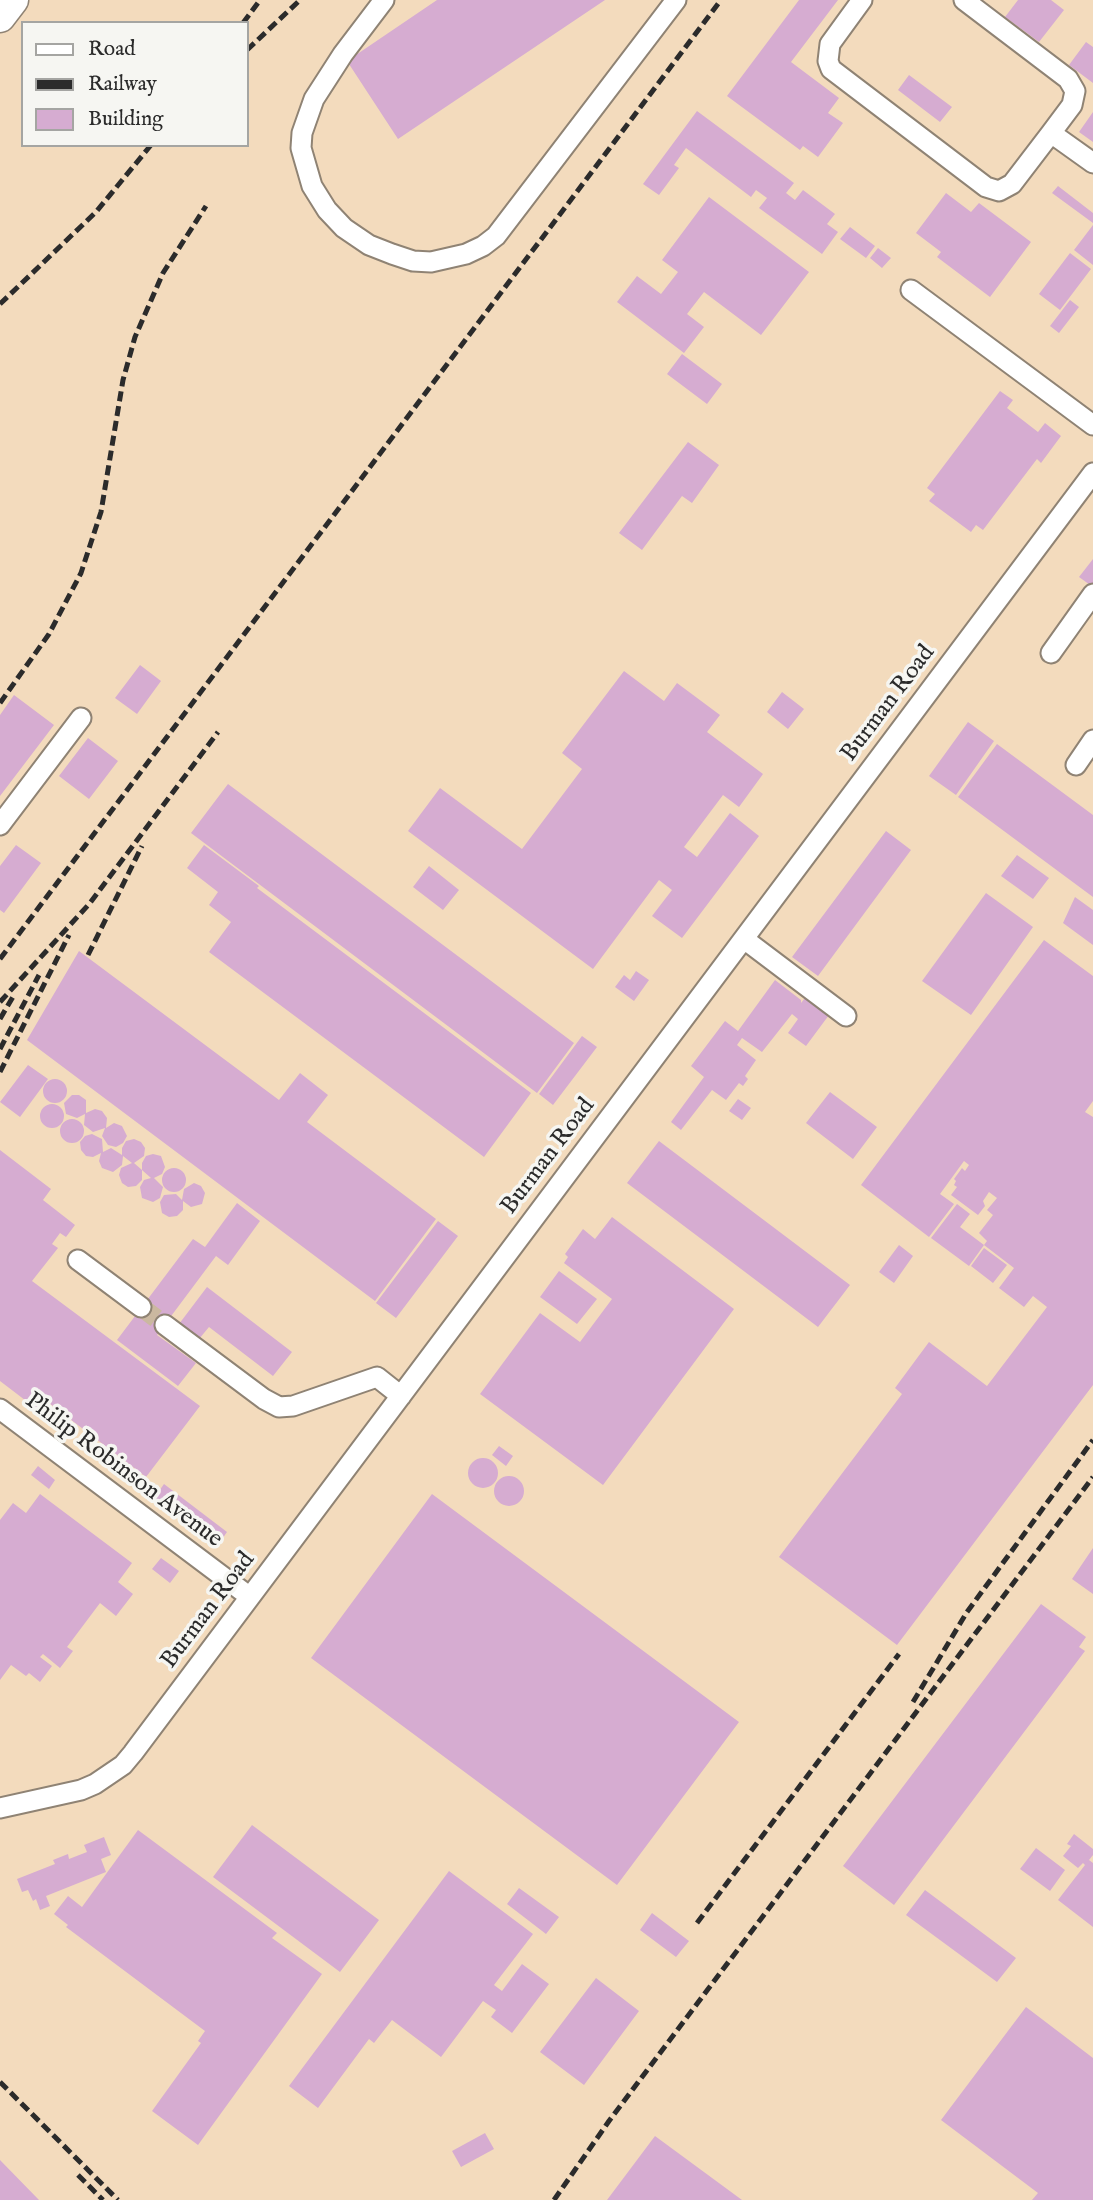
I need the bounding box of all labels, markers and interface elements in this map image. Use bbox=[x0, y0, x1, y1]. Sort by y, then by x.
legend bbox=[21, 21, 248, 147]
text: Road bbox=[88, 36, 135, 63]
text: Railway bbox=[88, 71, 157, 98]
text: Building bbox=[88, 106, 163, 133]
street label: Burman Road bbox=[836, 640, 942, 768]
street label: Burman Road bbox=[496, 1093, 602, 1221]
street label: Philip Robinson Avenue bbox=[19, 1387, 227, 1555]
street label: Burman Road bbox=[156, 1547, 262, 1675]

